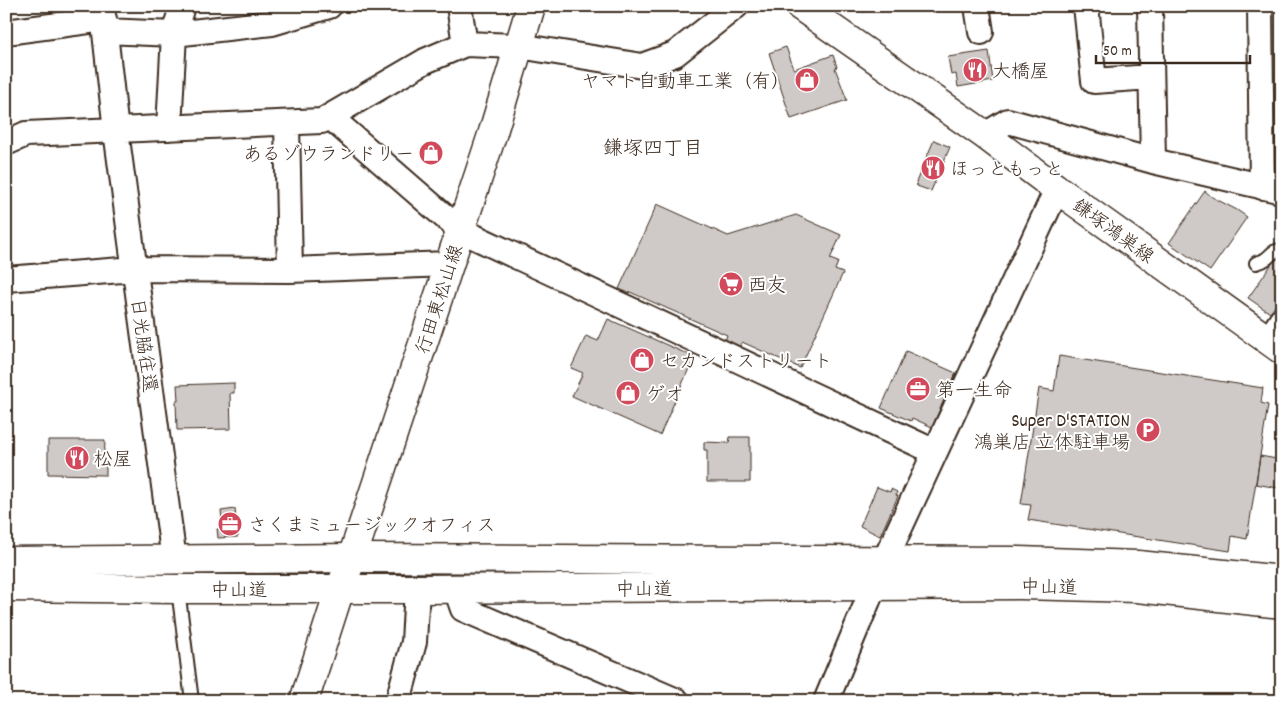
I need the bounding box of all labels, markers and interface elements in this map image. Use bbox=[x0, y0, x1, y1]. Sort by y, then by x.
scale bar bbox=[1096, 32, 1249, 64]
text: 50 m bbox=[1103, 41, 1132, 63]
restaurant icon: 大橋屋 bbox=[962, 57, 988, 83]
place label: 大橋屋 bbox=[992, 60, 1049, 87]
shop icon: ヤマト自動車工業（有） bbox=[794, 67, 820, 93]
place label: ヤマト自動車工業（有） bbox=[581, 70, 790, 97]
district label: 鎌塚四丁目 bbox=[603, 136, 703, 164]
shop icon: あるゾウランドリー bbox=[418, 140, 444, 166]
place label: あるゾウランドリー bbox=[243, 143, 414, 170]
restaurant icon: ほっともっと bbox=[920, 155, 946, 181]
place label: ほっともっと bbox=[950, 158, 1064, 185]
street label: 鎌塚鴻巣線 bbox=[1066, 194, 1158, 272]
street label: 行田東松山線 bbox=[411, 242, 472, 358]
supermarket icon: 西友 bbox=[718, 271, 744, 297]
place label: 西友 bbox=[748, 274, 786, 301]
street label: 日光脇往還 bbox=[122, 297, 162, 394]
shop icon: セカンドストリート bbox=[629, 347, 655, 373]
place label: セカンドストリート bbox=[660, 350, 833, 377]
office icon: 第一生命 bbox=[905, 376, 931, 402]
place label: 第一生命 bbox=[936, 379, 1012, 406]
shop icon: ゲオ bbox=[615, 380, 641, 406]
place label: ゲオ bbox=[646, 383, 684, 410]
place label: Super D'STATION 鴻巣店 立体駐車場 bbox=[974, 409, 1130, 458]
parking icon: Super D'STATION 鴻巣店 立体駐車場 bbox=[1135, 417, 1161, 443]
restaurant icon: 松屋 bbox=[64, 445, 90, 471]
place label: 松屋 bbox=[94, 448, 132, 475]
office icon: さくまミュージックオフィス bbox=[217, 511, 243, 537]
place label: さくまミュージックオフィス bbox=[248, 514, 495, 541]
street label: 中山道 bbox=[1020, 576, 1078, 603]
street label: 中山道 bbox=[615, 578, 673, 605]
street label: 中山道 bbox=[210, 579, 268, 606]

